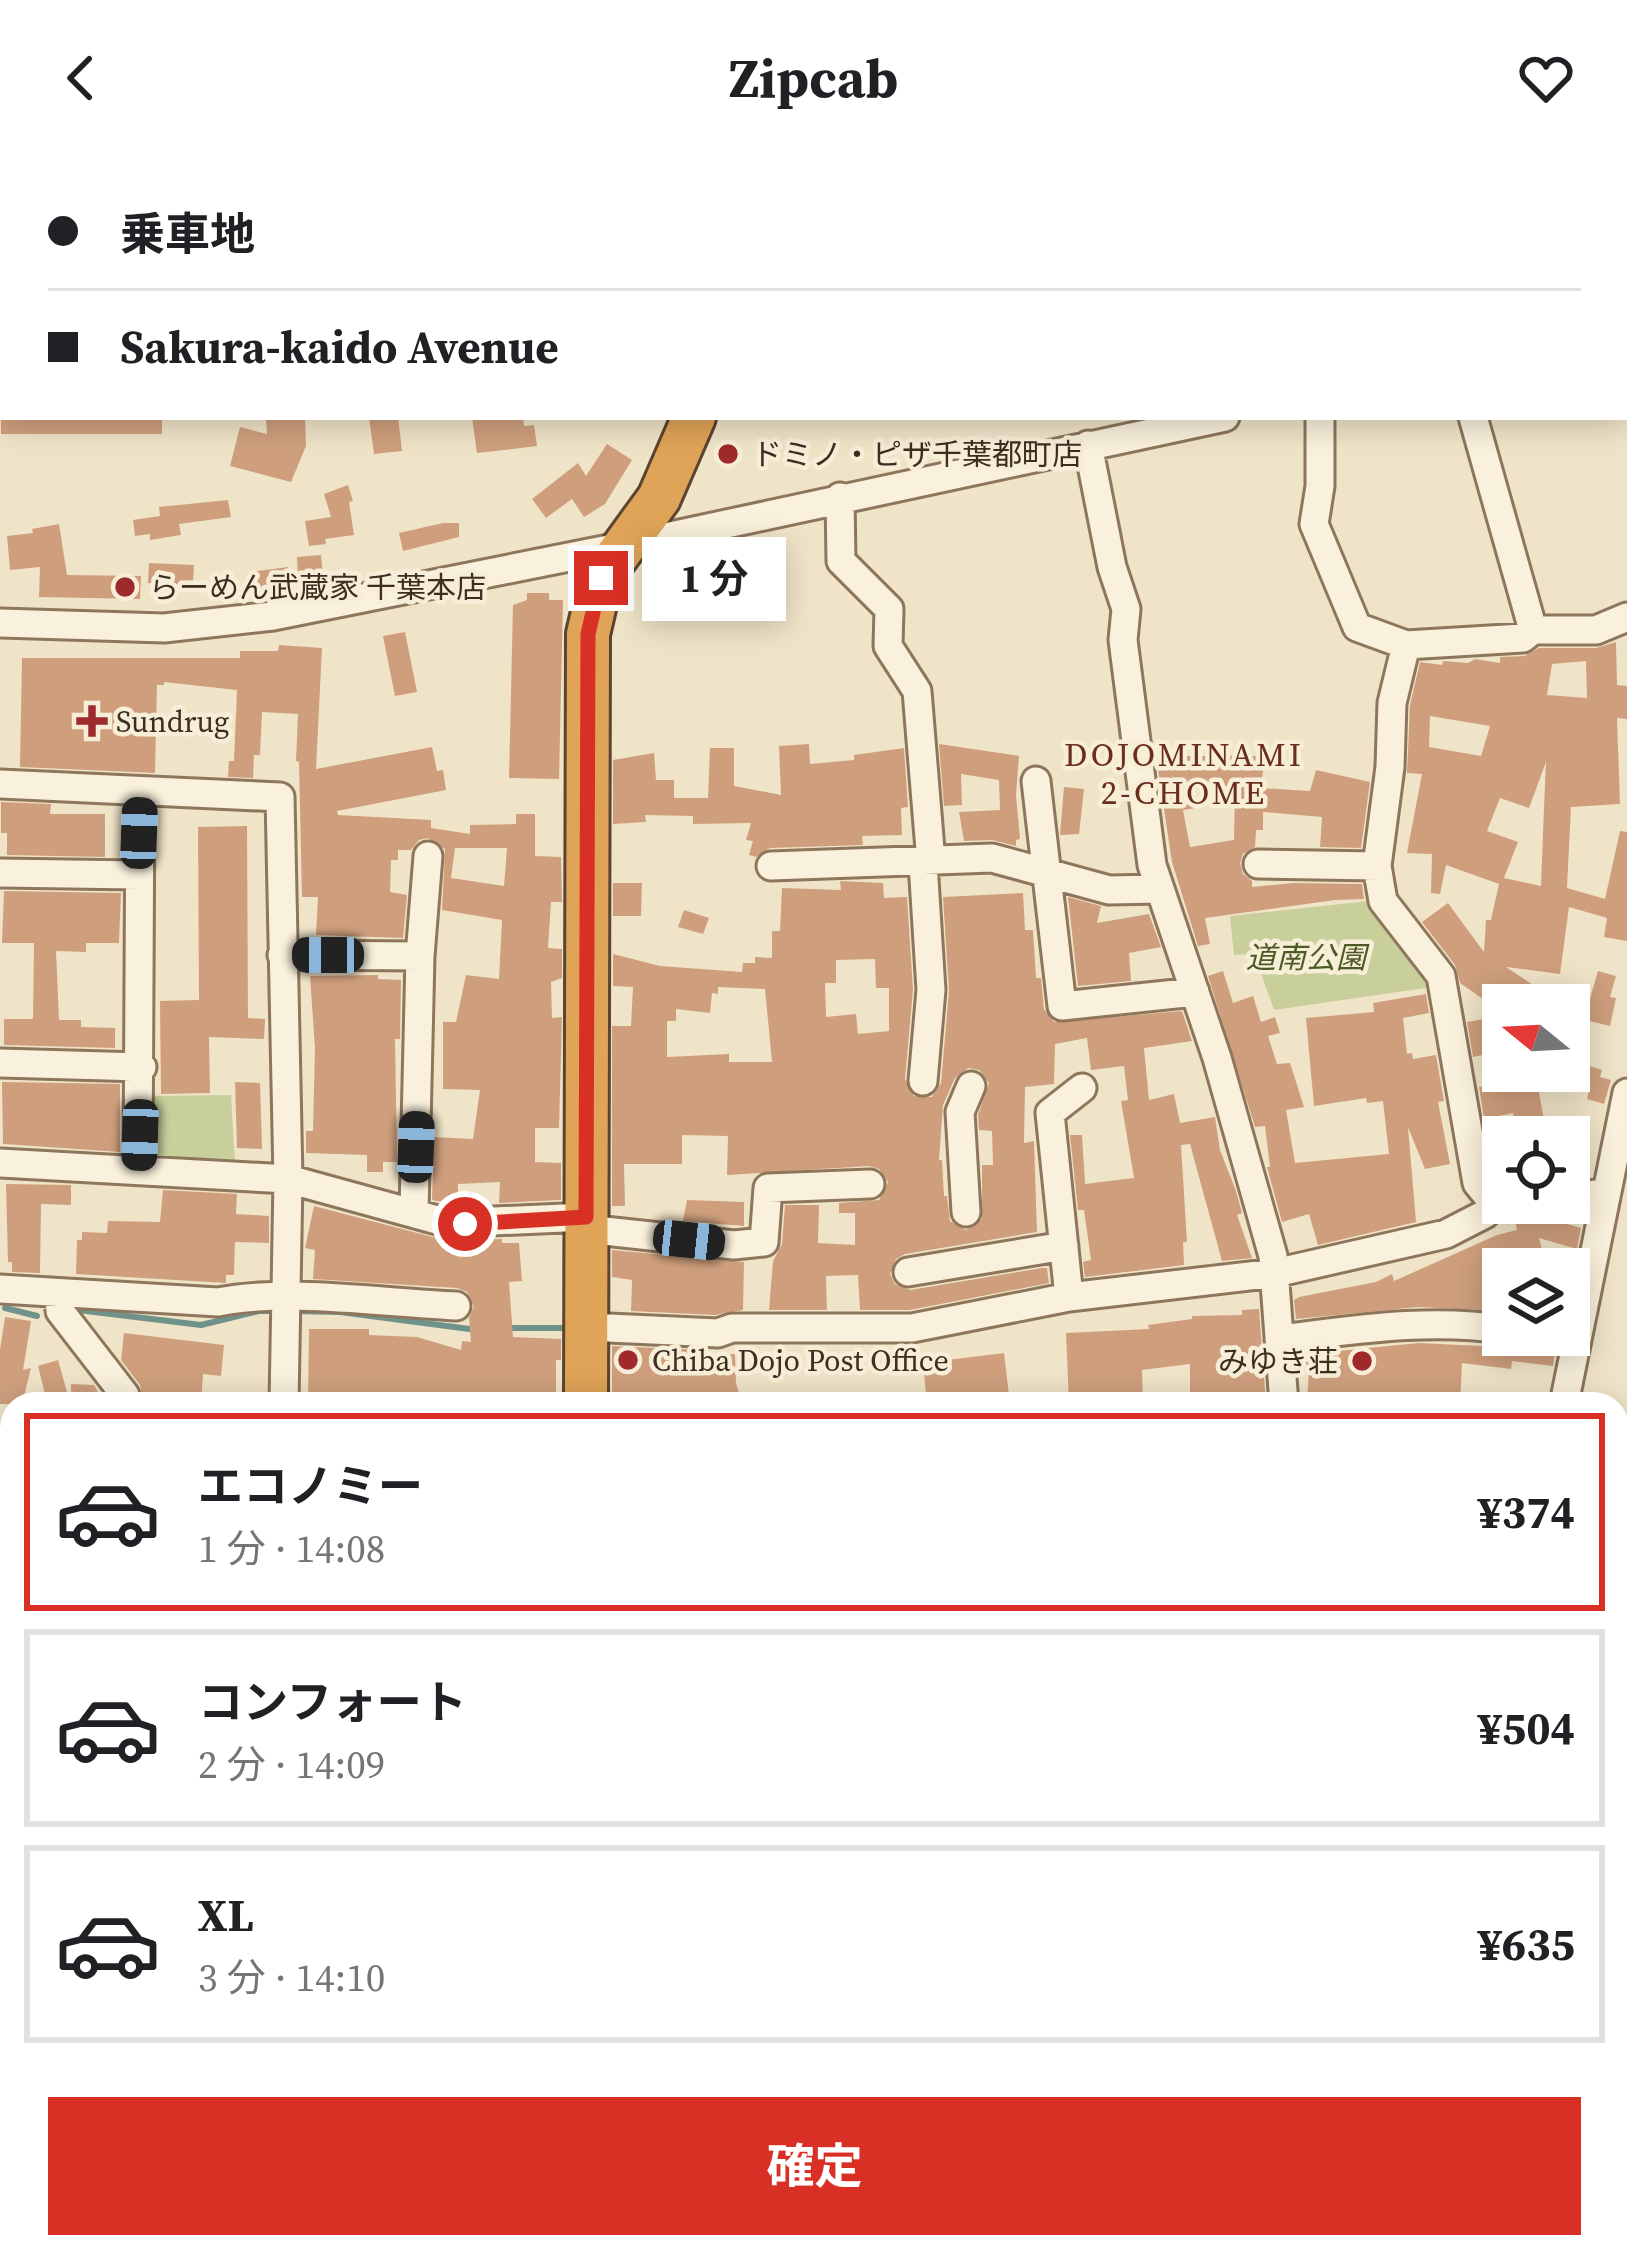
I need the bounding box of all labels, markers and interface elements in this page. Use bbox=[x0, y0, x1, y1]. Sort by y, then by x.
text: Zipcab bbox=[729, 41, 898, 115]
icon: back bbox=[48, 45, 114, 111]
icon: heart bbox=[1513, 45, 1579, 111]
text: 乗車地 bbox=[120, 203, 255, 265]
text: Sakura-kaido Avenue bbox=[120, 316, 559, 378]
place label: ドミノ・ピザ千葉都町店 bbox=[752, 434, 1082, 475]
marker: ドミノ・ピザ千葉都町店 bbox=[715, 441, 741, 467]
callout: 1 分 bbox=[643, 536, 787, 620]
route end bbox=[574, 551, 628, 605]
text: 1 分 bbox=[680, 552, 748, 605]
place label: らーめん武蔵家 千葉本店 bbox=[149, 567, 486, 608]
marker: らーめん武蔵家 千葉本店 bbox=[112, 574, 138, 600]
place label: Sundrug bbox=[116, 701, 229, 742]
marker: Sundrug bbox=[79, 708, 105, 734]
district label: DOJOMINAMI 2-CHOME bbox=[1064, 732, 1304, 815]
car bbox=[120, 796, 158, 870]
car bbox=[292, 937, 364, 973]
park label: 道南公園 bbox=[1246, 937, 1370, 978]
north arrow bbox=[1482, 984, 1590, 1092]
map controls bbox=[1482, 984, 1590, 1356]
car bbox=[121, 1098, 159, 1172]
car bbox=[397, 1110, 435, 1184]
button: locate bbox=[1482, 1116, 1590, 1224]
route start bbox=[438, 1197, 492, 1251]
car bbox=[651, 1218, 727, 1262]
button: layers bbox=[1482, 1248, 1590, 1356]
place label: Chiba Dojo Post Office bbox=[652, 1340, 949, 1381]
place label: みゆき荘 bbox=[1218, 1341, 1338, 1382]
marker: Chiba Dojo Post Office bbox=[615, 1347, 641, 1373]
marker: みゆき荘 bbox=[1349, 1348, 1375, 1374]
text: エコノミー bbox=[198, 1455, 423, 1517]
icon: car bbox=[54, 1458, 162, 1566]
text: ¥374 bbox=[1477, 1481, 1575, 1543]
text: 1 分 · 14:08 bbox=[198, 1522, 385, 1575]
text: コンフォート bbox=[198, 1671, 467, 1733]
icon: car bbox=[54, 1674, 162, 1782]
text: ¥504 bbox=[1477, 1697, 1575, 1759]
text: 2 分 · 14:09 bbox=[198, 1738, 385, 1791]
text: XL bbox=[198, 1884, 254, 1946]
icon: car bbox=[54, 1890, 162, 1998]
text: ¥635 bbox=[1477, 1913, 1575, 1975]
text: 3 分 · 14:10 bbox=[198, 1951, 385, 2004]
button: 確定 bbox=[48, 2097, 1581, 2235]

